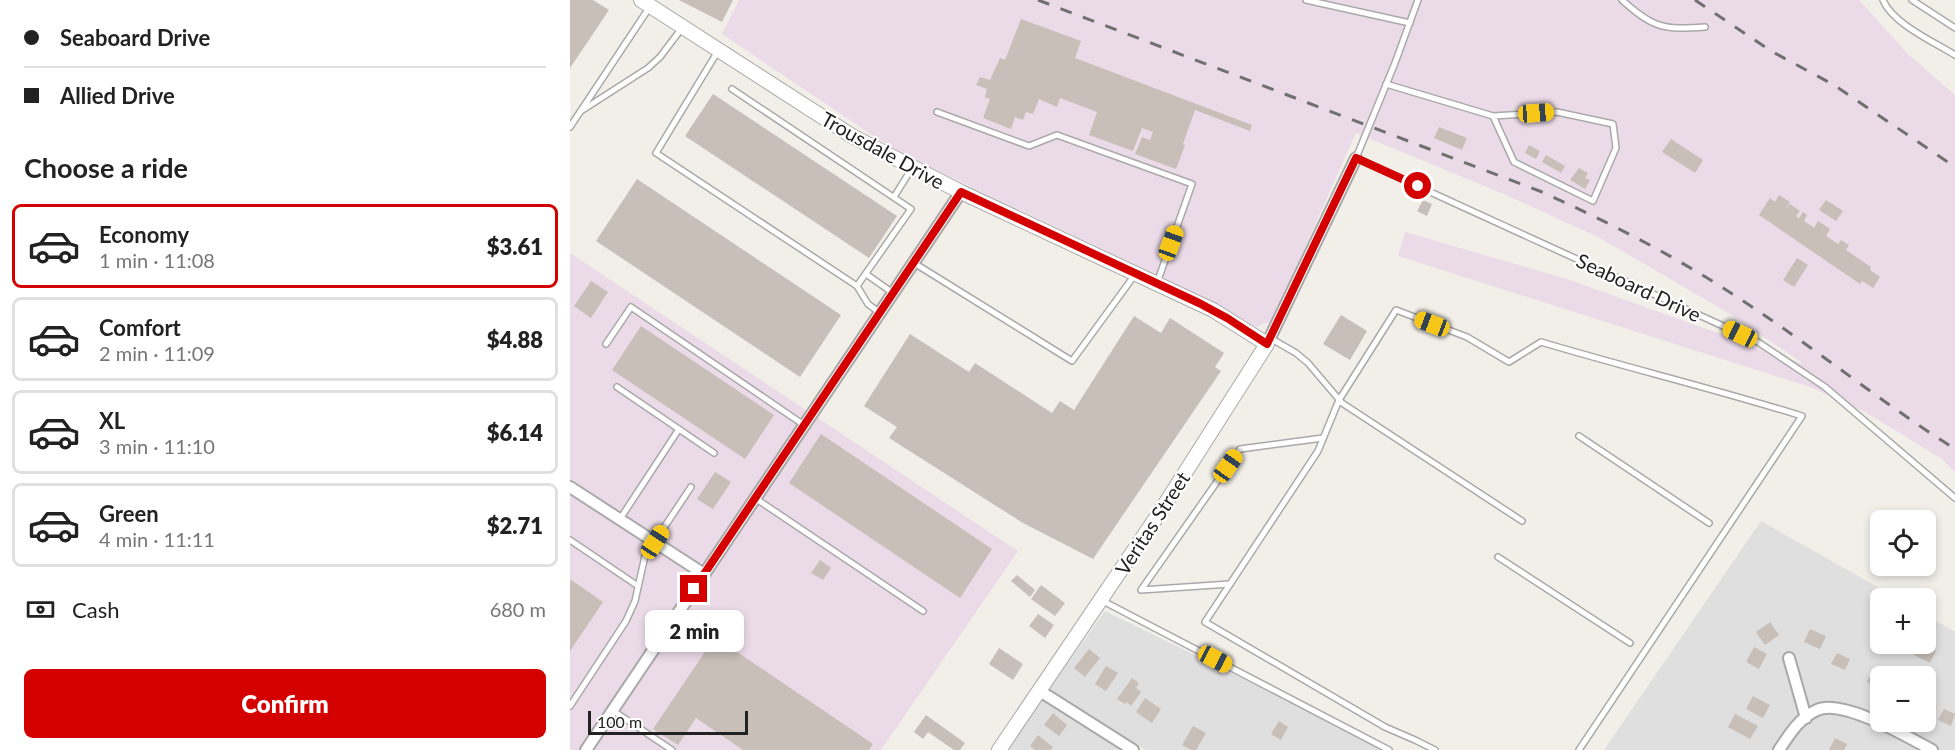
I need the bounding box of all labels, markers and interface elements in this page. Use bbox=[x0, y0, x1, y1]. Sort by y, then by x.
text: Seaboard Drive bbox=[60, 24, 210, 51]
text: Allied Drive bbox=[60, 82, 175, 109]
car bbox=[1517, 103, 1555, 123]
street label: Trousdale Drive bbox=[817, 106, 949, 194]
text: Choose a ride bbox=[24, 151, 188, 184]
route start bbox=[1404, 172, 1431, 199]
icon: car bbox=[27, 219, 81, 273]
text: Economy bbox=[99, 221, 189, 248]
car bbox=[1156, 223, 1186, 263]
text: $3.61 bbox=[487, 233, 543, 260]
text: 1 min · 11:08 bbox=[99, 248, 215, 272]
street label: Seaboard Drive bbox=[1573, 248, 1705, 326]
car bbox=[1412, 309, 1452, 339]
icon: car bbox=[27, 312, 81, 366]
text: Comfort bbox=[99, 314, 181, 341]
car bbox=[1720, 318, 1760, 350]
text: $4.88 bbox=[487, 326, 543, 353]
text: 2 min · 11:09 bbox=[99, 341, 215, 365]
icon: car bbox=[27, 405, 81, 459]
text: XL bbox=[99, 407, 125, 434]
text: $6.14 bbox=[487, 419, 543, 446]
text: 3 min · 11:10 bbox=[99, 434, 215, 458]
car bbox=[1210, 446, 1246, 486]
street label: Veritas Street bbox=[1110, 467, 1194, 579]
icon: car bbox=[27, 498, 81, 552]
text: Green bbox=[99, 500, 159, 527]
map controls bbox=[1870, 510, 1936, 732]
button: locate bbox=[1870, 510, 1936, 576]
text: $2.71 bbox=[487, 512, 543, 539]
car bbox=[638, 522, 672, 562]
text: 4 min · 11:11 bbox=[99, 527, 215, 551]
route end bbox=[680, 575, 707, 602]
button: + bbox=[1870, 588, 1936, 654]
icon: cash bbox=[24, 593, 57, 626]
text: Cash bbox=[72, 596, 119, 623]
text: 680 m bbox=[490, 597, 546, 621]
callout: 2 min bbox=[644, 610, 744, 652]
text: 2 min bbox=[670, 619, 719, 643]
car bbox=[1195, 643, 1235, 675]
button: − bbox=[1870, 666, 1936, 732]
button: Confirm bbox=[24, 669, 546, 738]
scale bar bbox=[588, 708, 748, 736]
text: 100 m bbox=[597, 712, 642, 731]

